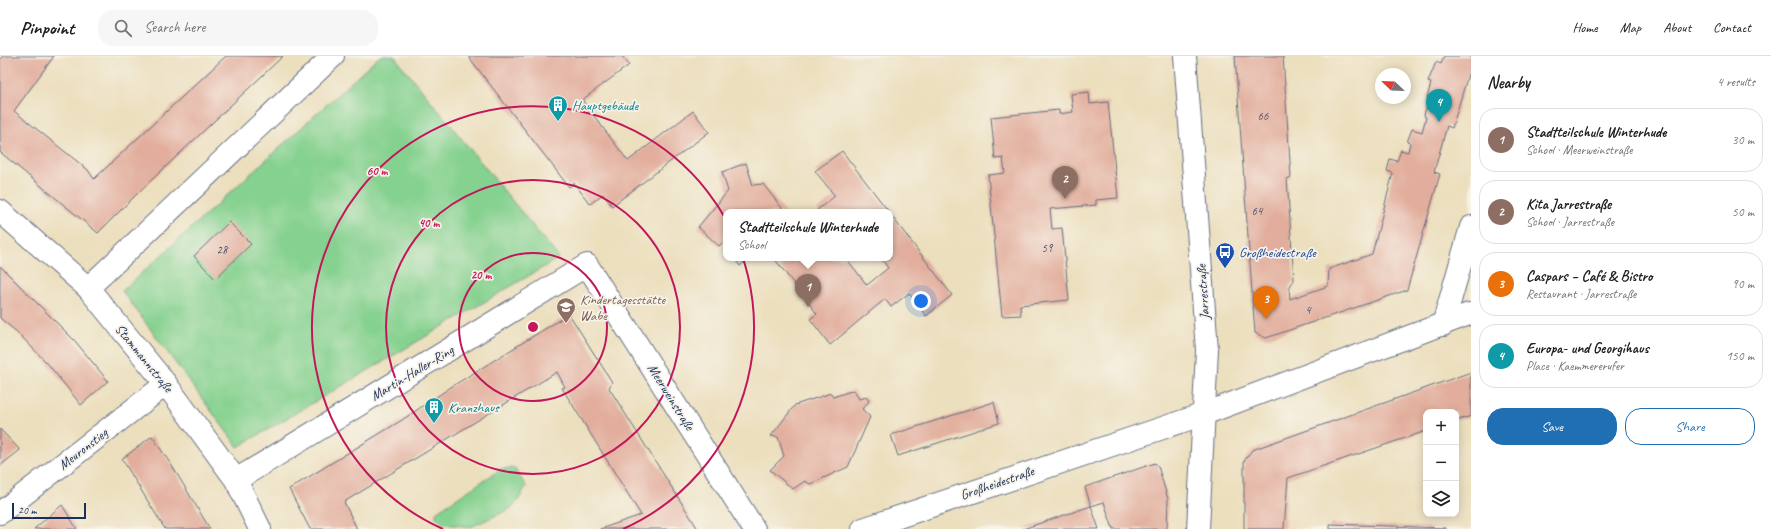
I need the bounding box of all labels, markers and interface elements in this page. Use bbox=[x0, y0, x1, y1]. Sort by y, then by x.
search box bbox=[98, 10, 378, 46]
text: Pinpoint bbox=[20, 16, 74, 40]
icon: search bbox=[112, 17, 134, 39]
text: Search here bbox=[144, 18, 205, 37]
text: Home bbox=[1572, 19, 1598, 36]
text: Map bbox=[1620, 19, 1641, 36]
text: About bbox=[1663, 19, 1691, 36]
text: Contact bbox=[1713, 19, 1751, 36]
north arrow bbox=[1375, 68, 1411, 104]
text: Nearby bbox=[1487, 72, 1530, 93]
text: 4 results bbox=[1717, 74, 1755, 90]
pin: 4 bbox=[1426, 89, 1452, 122]
building icon: Hauptgebäude bbox=[547, 94, 569, 122]
place label: Hauptgebäude bbox=[572, 97, 640, 114]
house number: 66 bbox=[1258, 108, 1269, 124]
text: Stadtteilschule Winterhude bbox=[1526, 123, 1666, 142]
text: 1 bbox=[1498, 132, 1504, 148]
text: 30 m bbox=[1732, 132, 1754, 148]
text: School · Meerweinstraße bbox=[1526, 142, 1632, 158]
text: 60 m bbox=[367, 163, 389, 179]
pin: 2 bbox=[1052, 166, 1078, 199]
text: Kita Jarrestraße bbox=[1526, 195, 1611, 214]
house number: 64 bbox=[1252, 203, 1264, 219]
text: 2 bbox=[1498, 204, 1504, 220]
text: 50 m bbox=[1732, 204, 1754, 220]
popup bbox=[723, 209, 893, 261]
text: School · Jarrestraße bbox=[1526, 214, 1614, 230]
text: 40 m bbox=[419, 215, 440, 231]
text: Stadtteilschule Winterhude bbox=[738, 218, 878, 237]
text: School bbox=[738, 237, 766, 253]
house number: 59 bbox=[1042, 240, 1054, 256]
bus stop icon: Großheidestraße bbox=[1214, 241, 1236, 269]
house number: 28 bbox=[217, 242, 229, 258]
place label: Großheidestraße bbox=[1239, 244, 1317, 261]
street label: Jarrestraße bbox=[1192, 262, 1213, 321]
text: 20 m bbox=[471, 267, 492, 283]
text: Caspars – Café & Bistro bbox=[1526, 267, 1652, 286]
pin: 1 bbox=[795, 274, 821, 307]
text: 3 bbox=[1498, 276, 1504, 292]
text: 90 m bbox=[1732, 276, 1754, 292]
pin: 3 bbox=[1253, 286, 1279, 319]
text: Restaurant · Jarrestraße bbox=[1526, 286, 1636, 302]
place label: Kindertagesstätte Wabe bbox=[580, 291, 667, 324]
your location bbox=[911, 291, 931, 311]
school or university icon: Kindertagesstätte Wabe bbox=[555, 296, 577, 324]
house number: 4 bbox=[1305, 302, 1312, 318]
street label: Stammannstraße bbox=[111, 320, 178, 397]
centre of rings bbox=[526, 320, 540, 334]
text: Europa- und Georgihaus bbox=[1526, 339, 1649, 358]
street label: Martin-Haller-Ring bbox=[367, 341, 457, 404]
text: 4 bbox=[1498, 348, 1504, 364]
text: 150 m bbox=[1726, 348, 1754, 364]
text: Place · Kaemmererufer bbox=[1526, 358, 1624, 374]
street label: Meerweinstraße bbox=[644, 361, 699, 435]
building icon: Kranzhaus bbox=[423, 396, 445, 424]
place label: Kranzhaus bbox=[448, 399, 500, 416]
button: Save bbox=[1487, 408, 1617, 445]
button: Share bbox=[1625, 408, 1755, 445]
map controls bbox=[1423, 409, 1459, 517]
button: + bbox=[1423, 409, 1459, 445]
street label: Meuronstieg bbox=[55, 424, 112, 473]
button: − bbox=[1423, 445, 1459, 481]
street label: Großheidestraße bbox=[958, 462, 1037, 504]
button: layers bbox=[1423, 481, 1459, 517]
scale bar bbox=[12, 501, 86, 520]
text: 20 m bbox=[18, 503, 37, 517]

